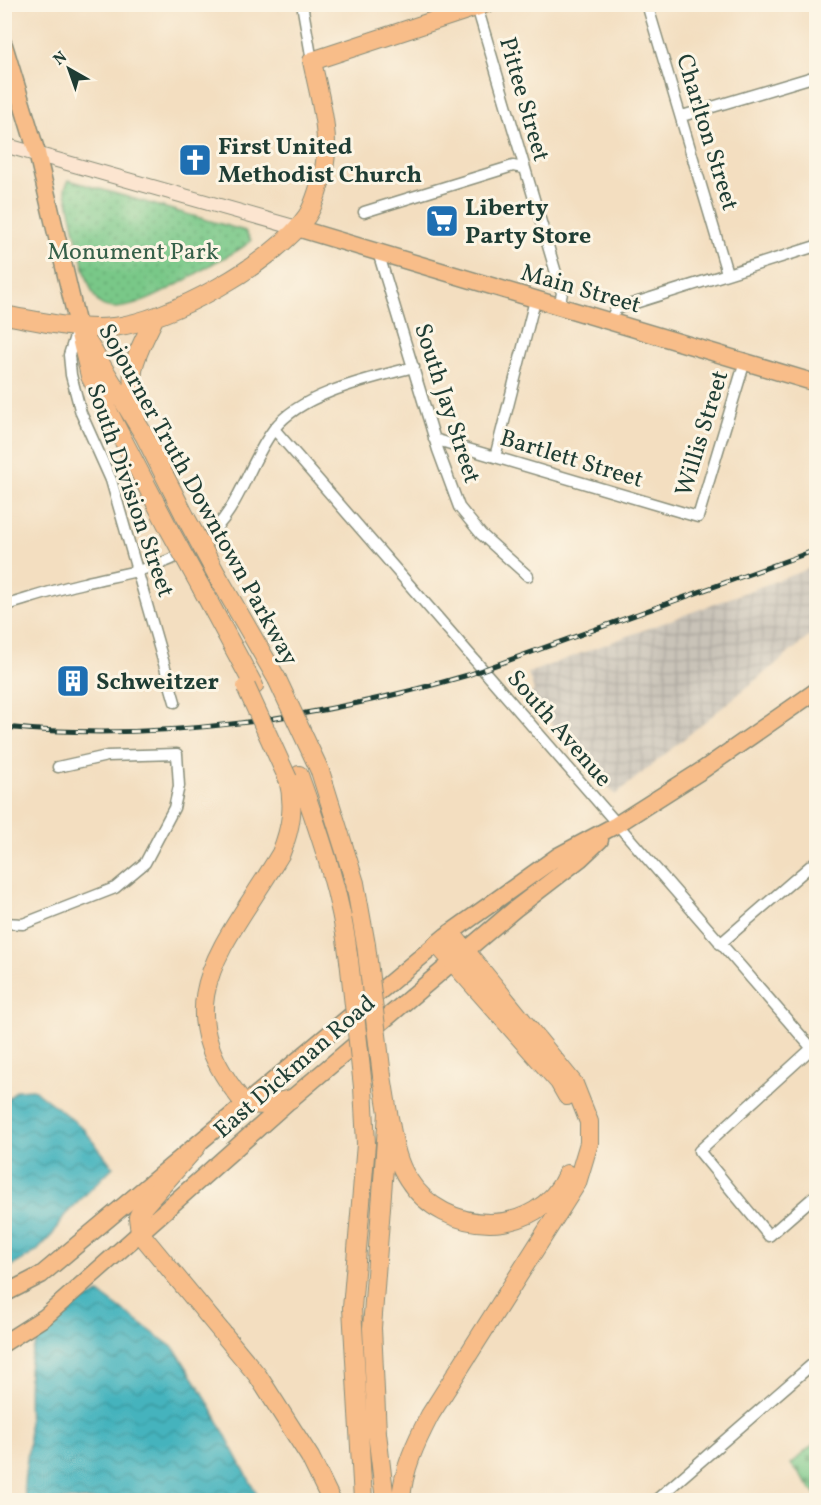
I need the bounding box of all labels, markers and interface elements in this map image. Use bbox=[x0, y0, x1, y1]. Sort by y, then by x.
street label: Pittee Street bbox=[489, 33, 557, 166]
north arrow bbox=[39, 39, 99, 99]
text: N bbox=[49, 47, 72, 71]
street label: Charlton Street bbox=[666, 50, 746, 215]
place label: First United Methodist Church bbox=[218, 131, 422, 193]
church icon: First United Methodist Church bbox=[177, 142, 213, 178]
place label: Liberty Party Store bbox=[465, 192, 591, 254]
supermarket icon: Liberty Party Store bbox=[424, 203, 460, 239]
park label: Monument Park bbox=[47, 236, 219, 270]
street label: Main Street bbox=[516, 257, 645, 323]
street label: Sojourner Truth Downtown Parkway bbox=[89, 318, 306, 672]
street label: South Jay Street bbox=[404, 319, 488, 488]
street label: Willis Street bbox=[668, 366, 738, 501]
street label: South Division Street bbox=[77, 379, 182, 602]
street label: Bartlett Street bbox=[496, 422, 647, 498]
building icon: Schweitzer bbox=[55, 663, 91, 699]
street label: South Avenue bbox=[498, 663, 619, 795]
place label: Schweitzer bbox=[96, 666, 219, 700]
street label: East Dickman Road bbox=[207, 988, 384, 1147]

